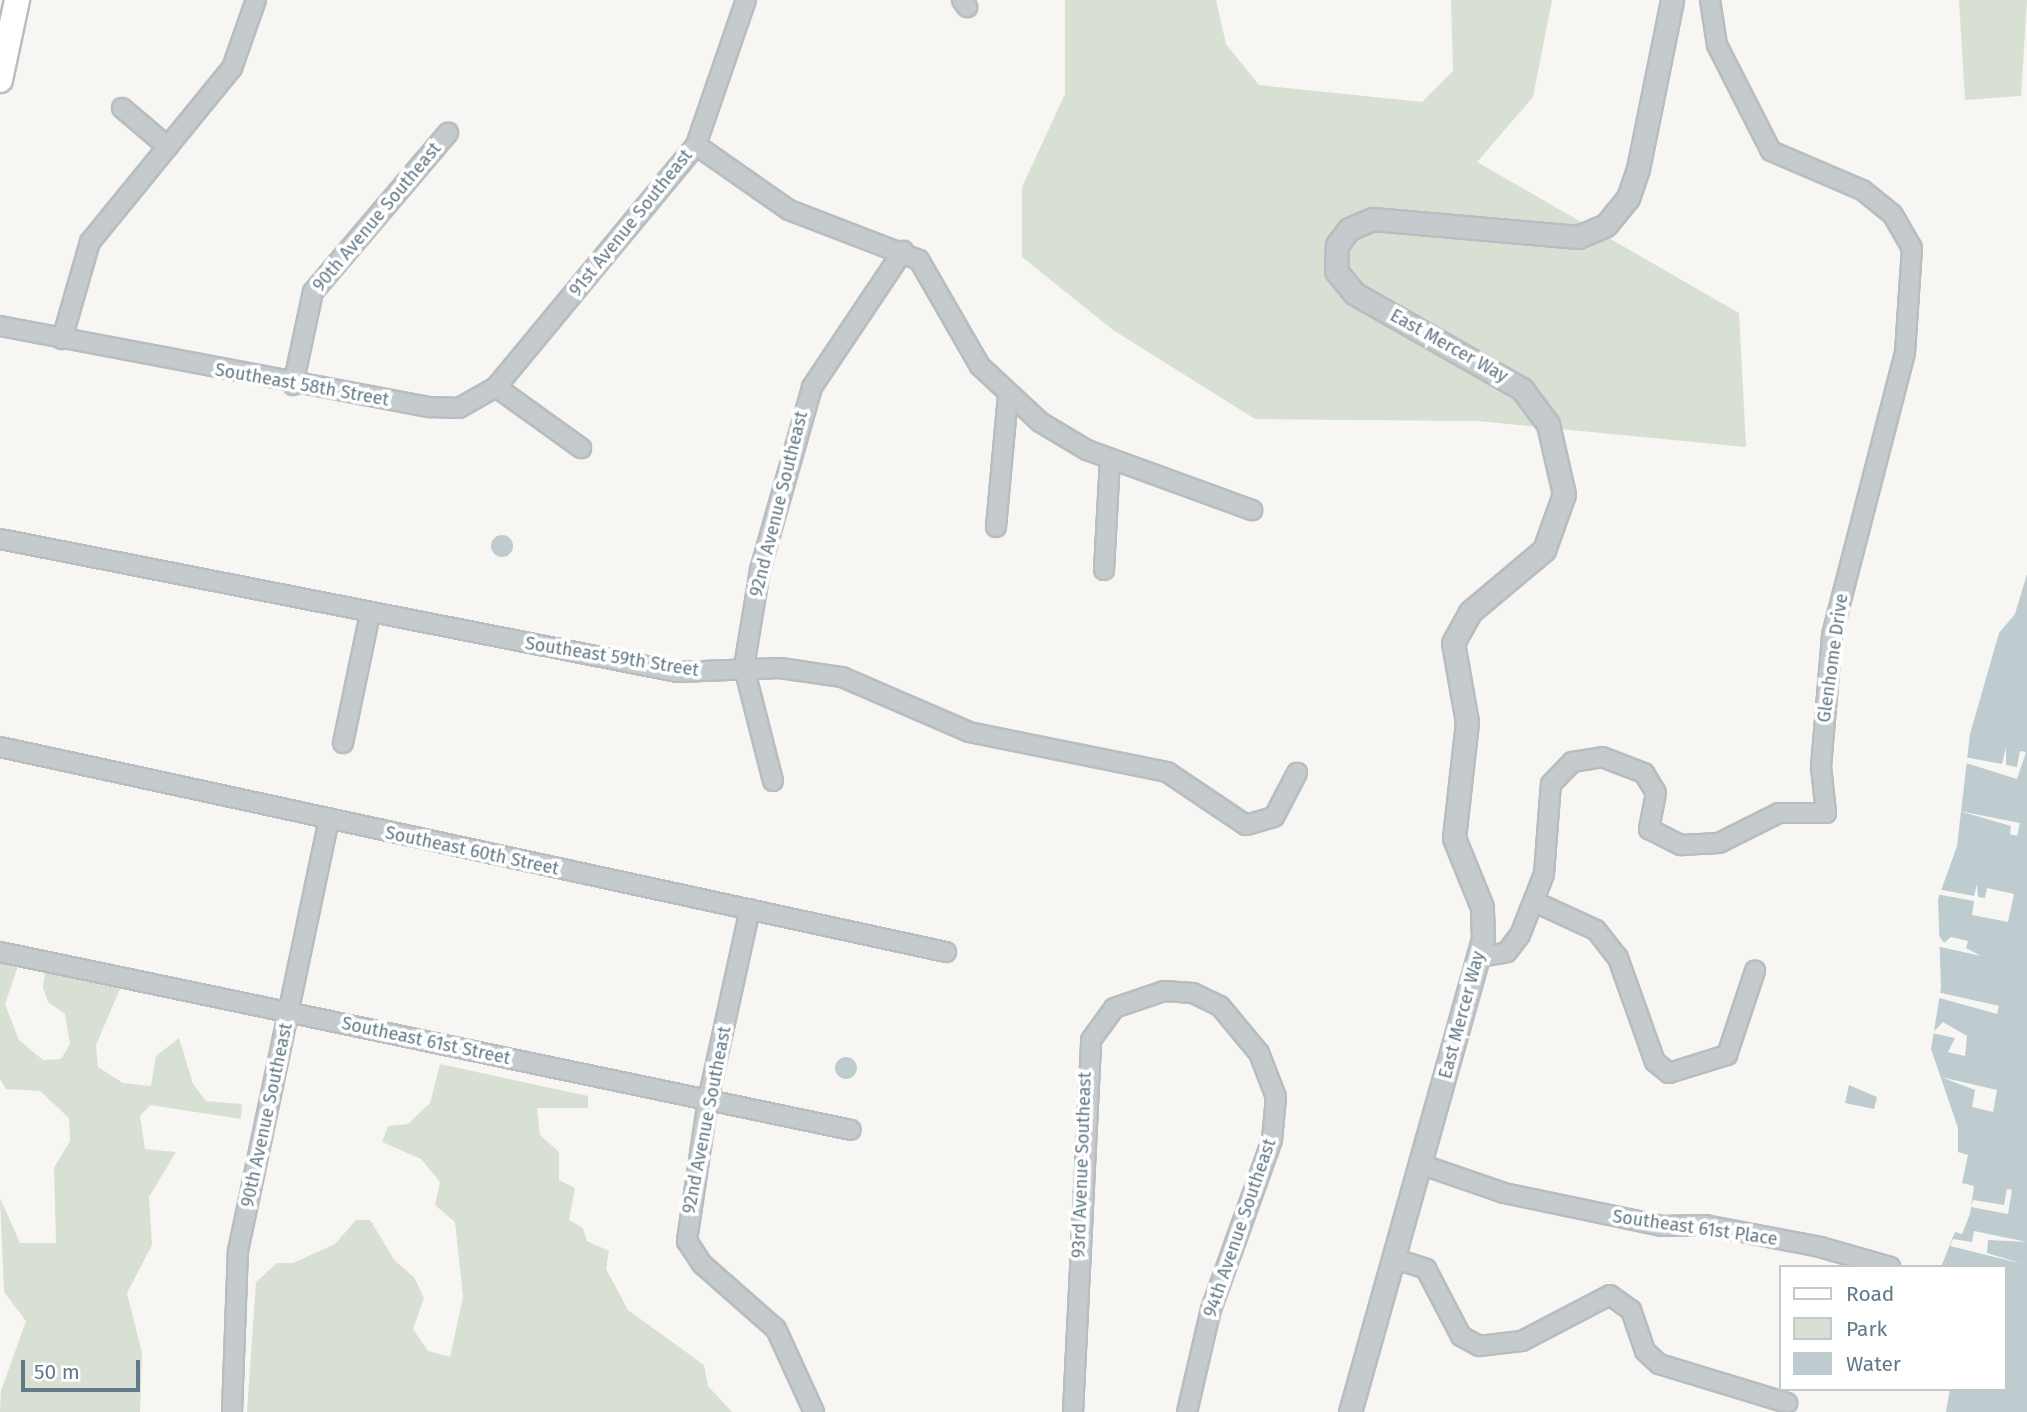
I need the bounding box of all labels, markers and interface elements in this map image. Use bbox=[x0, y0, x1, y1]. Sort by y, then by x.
street label: 90th Avenue Southeast bbox=[308, 138, 446, 296]
street label: 91st Avenue Southeast bbox=[565, 145, 697, 301]
street label: East Mercer Way bbox=[1386, 305, 1512, 387]
street label: Southeast 58th Street bbox=[213, 359, 391, 411]
street label: 92nd Avenue Southeast bbox=[745, 409, 813, 599]
street label: Glenhome Drive bbox=[1813, 592, 1853, 724]
street label: Southeast 59th Street bbox=[524, 633, 700, 681]
street label: Southeast 60th Street bbox=[383, 822, 561, 880]
street label: East Mercer Way bbox=[1435, 949, 1489, 1081]
street label: Southeast 61st Street bbox=[340, 1013, 512, 1069]
street label: 90th Avenue Southeast bbox=[237, 1021, 297, 1209]
street label: 92nd Avenue Southeast bbox=[678, 1024, 736, 1216]
street label: 93rd Avenue Southeast bbox=[1068, 1071, 1096, 1259]
street label: 94th Avenue Southeast bbox=[1199, 1136, 1281, 1320]
street label: Southeast 61st Place bbox=[1611, 1206, 1779, 1250]
legend bbox=[1778, 1265, 2006, 1391]
text: Road bbox=[1846, 1281, 1894, 1307]
text: Park bbox=[1846, 1316, 1887, 1342]
scale bar bbox=[24, 1346, 144, 1390]
text: Water bbox=[1846, 1351, 1901, 1377]
text: 50 m bbox=[34, 1359, 80, 1385]

